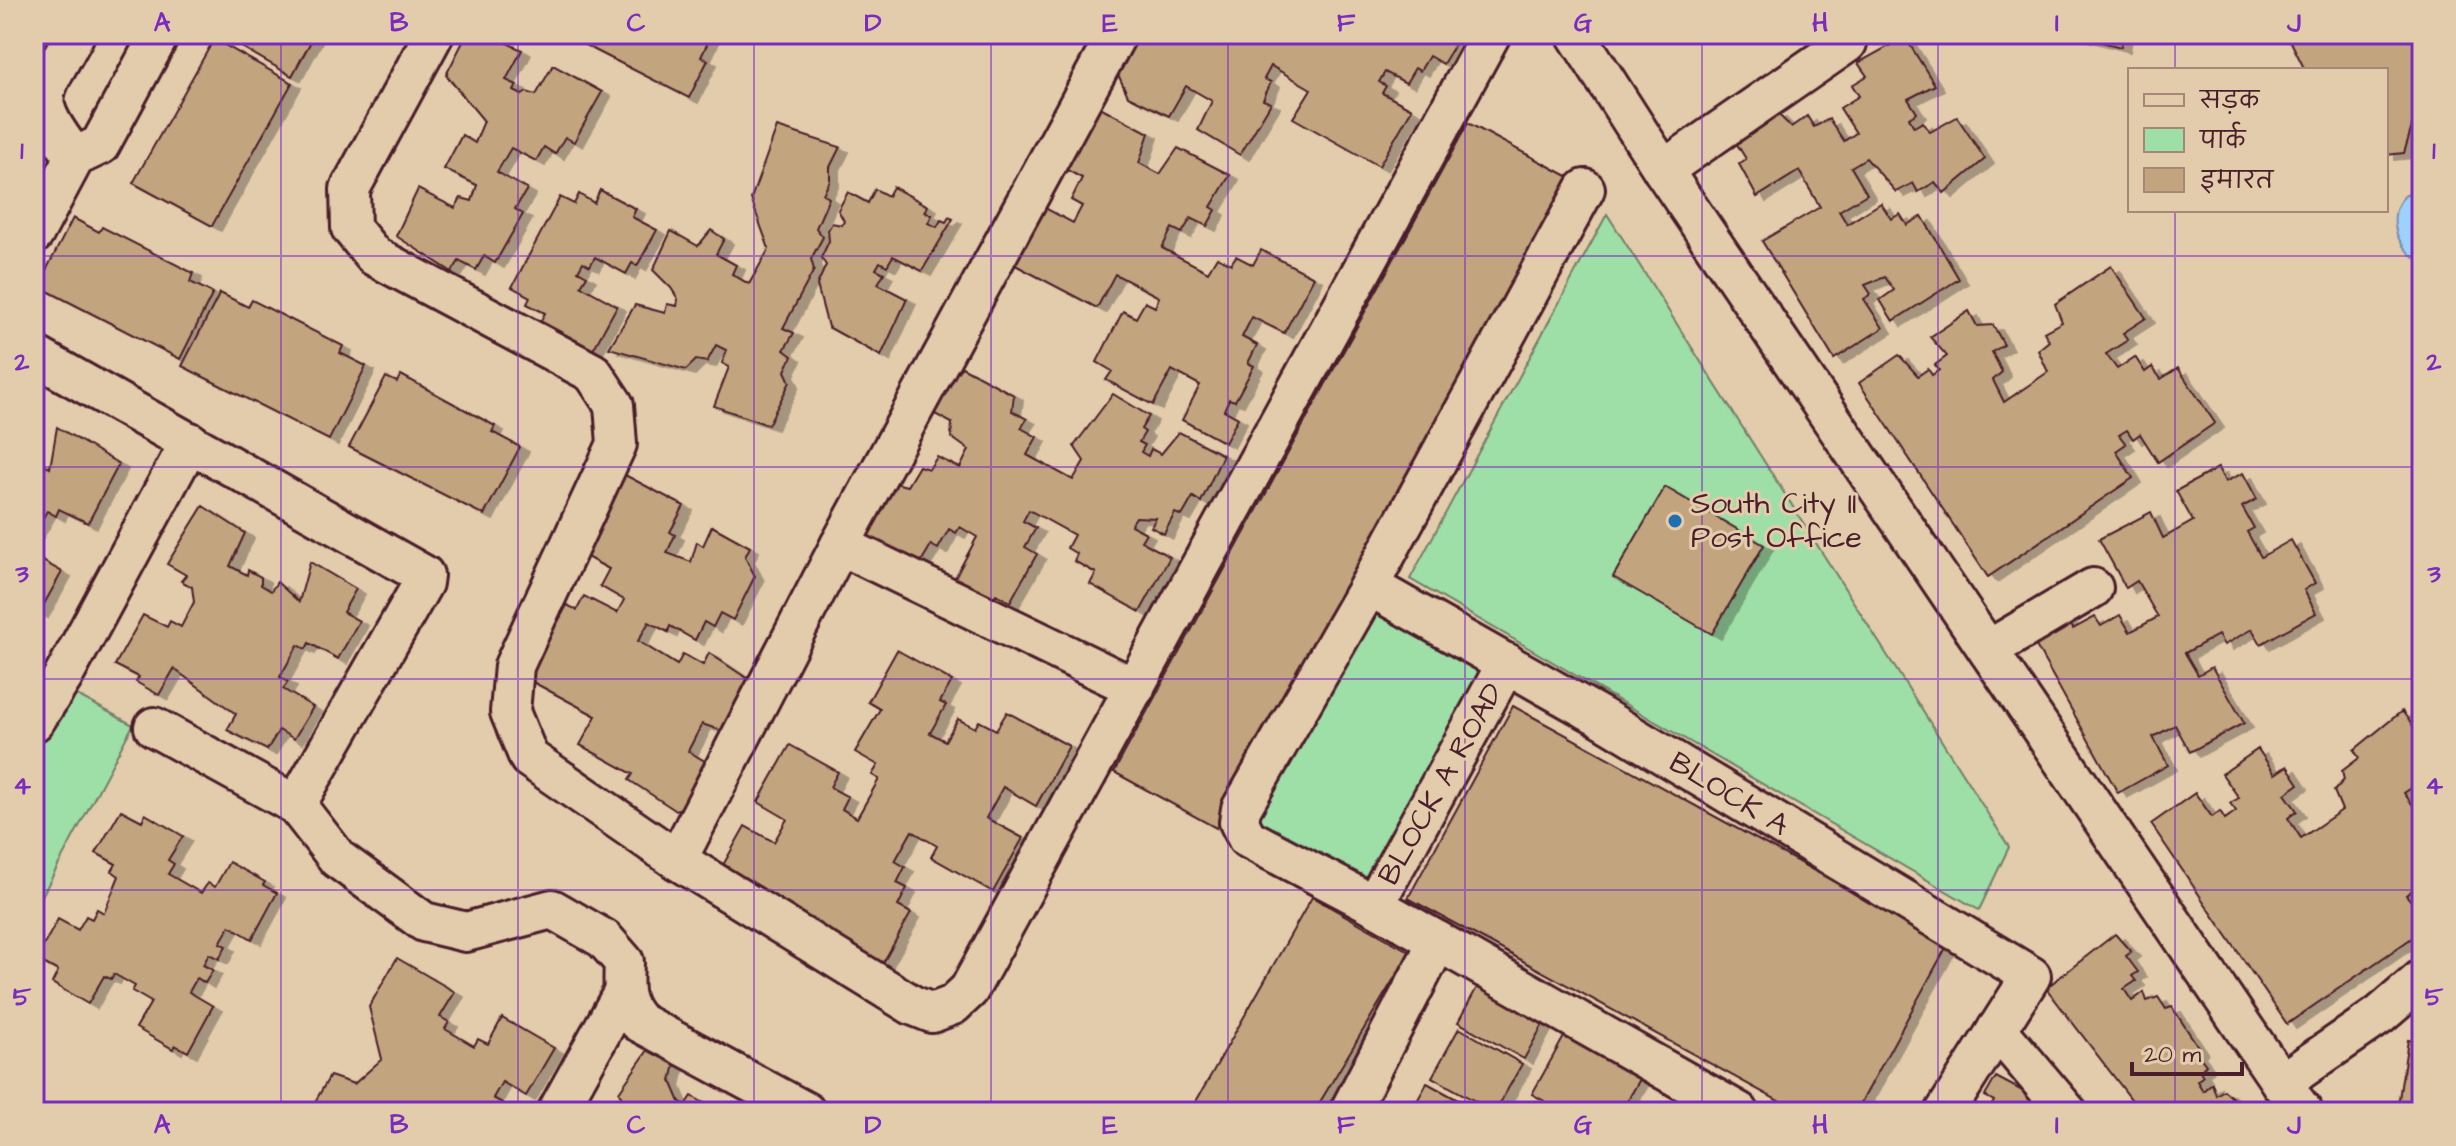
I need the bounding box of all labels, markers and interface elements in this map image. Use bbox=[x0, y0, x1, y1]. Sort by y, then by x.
text: A bbox=[154, 5, 171, 41]
text: B bbox=[390, 5, 409, 41]
text: C bbox=[627, 5, 646, 41]
text: D bbox=[865, 5, 882, 41]
text: E bbox=[1102, 5, 1118, 41]
text: F bbox=[1337, 5, 1356, 41]
text: G bbox=[1574, 5, 1592, 41]
text: H bbox=[1812, 5, 1828, 41]
text: I bbox=[2055, 5, 2059, 41]
text: J bbox=[2286, 5, 2301, 41]
legend bbox=[2128, 68, 2388, 212]
text: सड़क bbox=[2198, 84, 2261, 118]
text: पार्क bbox=[2198, 121, 2247, 158]
text: 1 bbox=[20, 133, 24, 169]
text: 1 bbox=[2432, 133, 2436, 169]
text: इमारत bbox=[2200, 164, 2275, 198]
text: 2 bbox=[14, 344, 30, 380]
text: 2 bbox=[2426, 344, 2442, 380]
place label: South City II Post Office bbox=[1691, 483, 1862, 559]
marker: South City II Post Office bbox=[1666, 512, 1684, 530]
text: 3 bbox=[14, 556, 29, 592]
text: 3 bbox=[2426, 556, 2441, 592]
street label: BLOCK A ROAD bbox=[1368, 675, 1514, 893]
street label: BLOCK A bbox=[1661, 742, 1797, 846]
text: 4 bbox=[13, 768, 31, 804]
text: 4 bbox=[2425, 768, 2443, 804]
text: 5 bbox=[13, 979, 32, 1015]
text: 5 bbox=[2425, 979, 2444, 1015]
scale bar bbox=[2132, 1026, 2242, 1076]
text: 20 m bbox=[2144, 1038, 2201, 1072]
text: A bbox=[154, 1107, 171, 1143]
text: B bbox=[390, 1107, 409, 1143]
text: C bbox=[627, 1107, 646, 1143]
text: D bbox=[865, 1107, 882, 1143]
text: E bbox=[1102, 1107, 1118, 1143]
text: F bbox=[1337, 1107, 1356, 1143]
text: G bbox=[1574, 1107, 1592, 1143]
text: H bbox=[1812, 1107, 1828, 1143]
text: I bbox=[2055, 1107, 2059, 1143]
text: J bbox=[2286, 1107, 2301, 1143]

